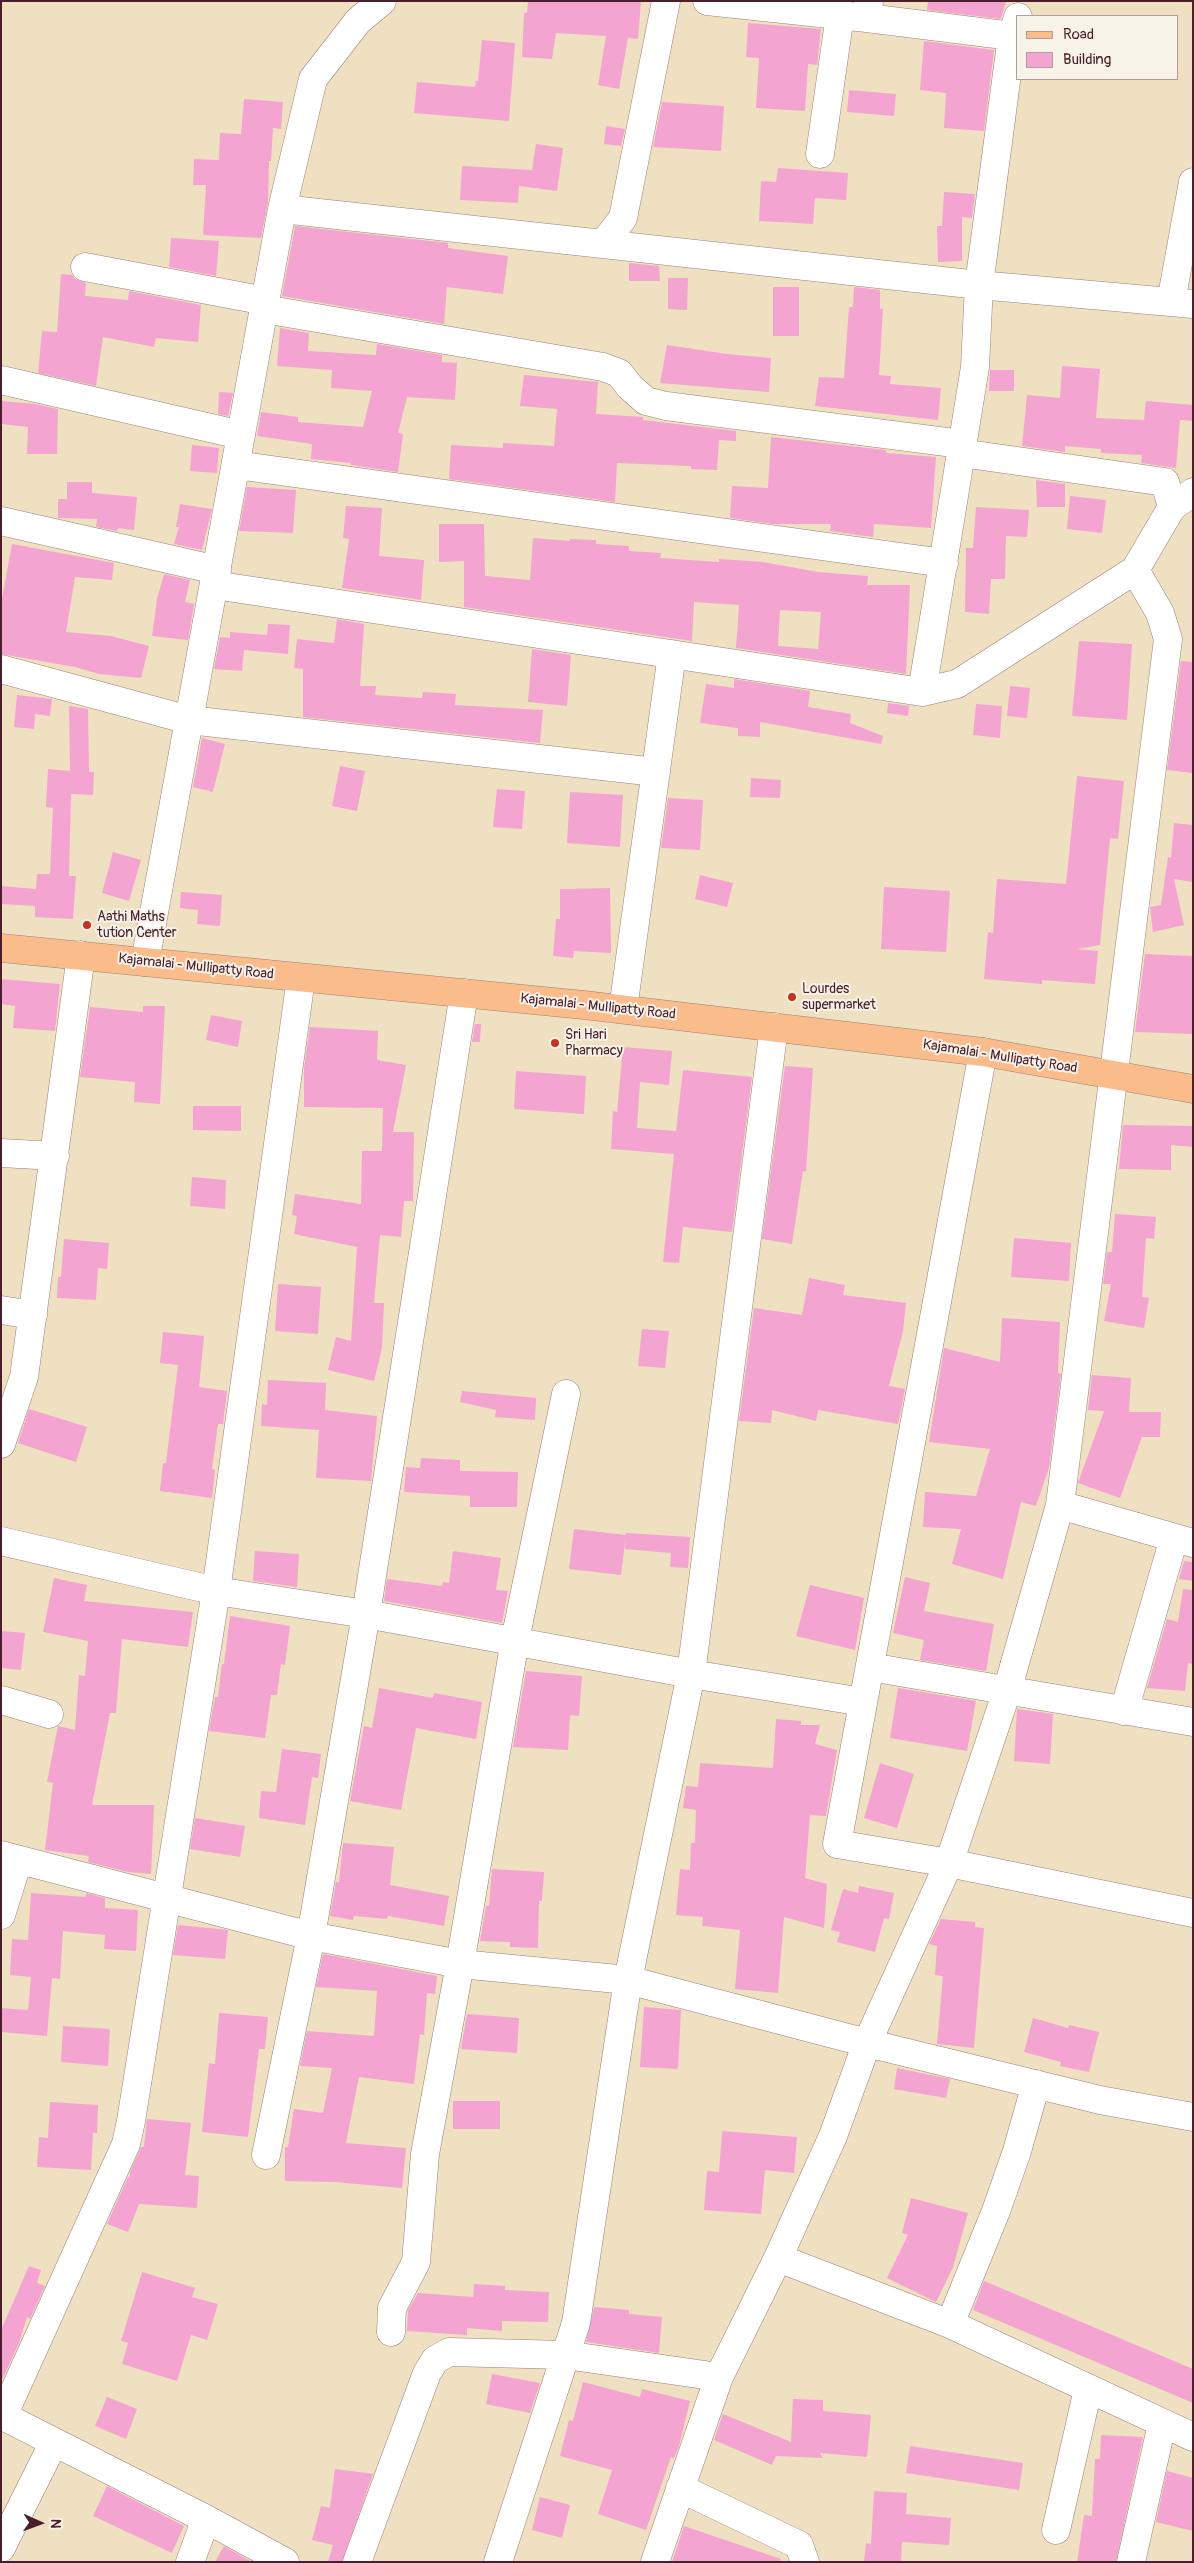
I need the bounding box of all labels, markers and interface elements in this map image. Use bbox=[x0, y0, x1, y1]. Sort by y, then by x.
legend bbox=[1016, 15, 1179, 80]
text: Road bbox=[1063, 25, 1094, 44]
text: Building bbox=[1063, 50, 1111, 69]
place label: Aathi Maths tution Center bbox=[97, 909, 177, 942]
marker: Aathi Maths tution Center bbox=[81, 919, 93, 931]
street label: Kajamalai - Mullipatty Road bbox=[117, 950, 275, 984]
place label: Lourdes supermarket bbox=[802, 981, 876, 1014]
street label: Kajamalai - Mullipatty Road bbox=[519, 990, 677, 1024]
marker: Lourdes supermarket bbox=[786, 991, 798, 1003]
place label: Sri Hari Pharmacy bbox=[565, 1027, 623, 1060]
street label: Kajamalai - Mullipatty Road bbox=[922, 1036, 1078, 1078]
marker: Sri Hari Pharmacy bbox=[549, 1037, 561, 1049]
north arrow bbox=[15, 2498, 65, 2548]
text: N bbox=[47, 2519, 64, 2529]

